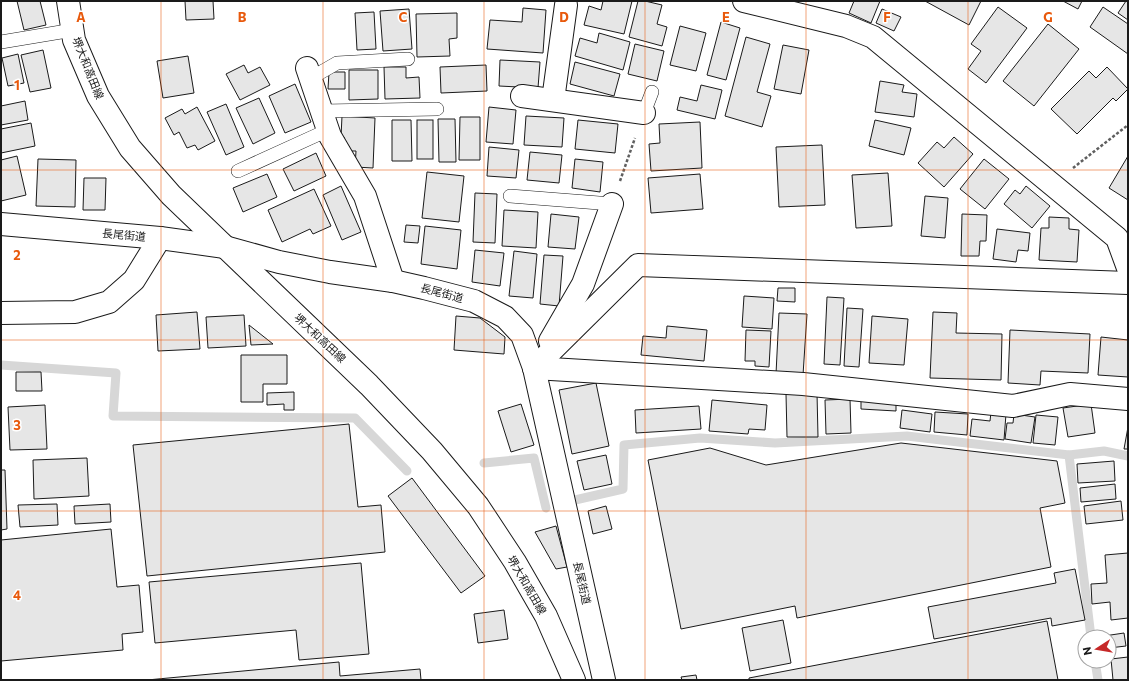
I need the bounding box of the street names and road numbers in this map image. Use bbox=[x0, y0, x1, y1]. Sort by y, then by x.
street label: 堺大和高田線 bbox=[70, 35, 107, 101]
street label: 長尾街道 bbox=[102, 226, 147, 243]
street label: 長尾街道 bbox=[419, 281, 465, 304]
street label: 堺大和高田線 bbox=[292, 310, 349, 365]
street label: 堺大和高田線 bbox=[505, 553, 550, 617]
street label: 長尾街道 bbox=[571, 560, 594, 606]

